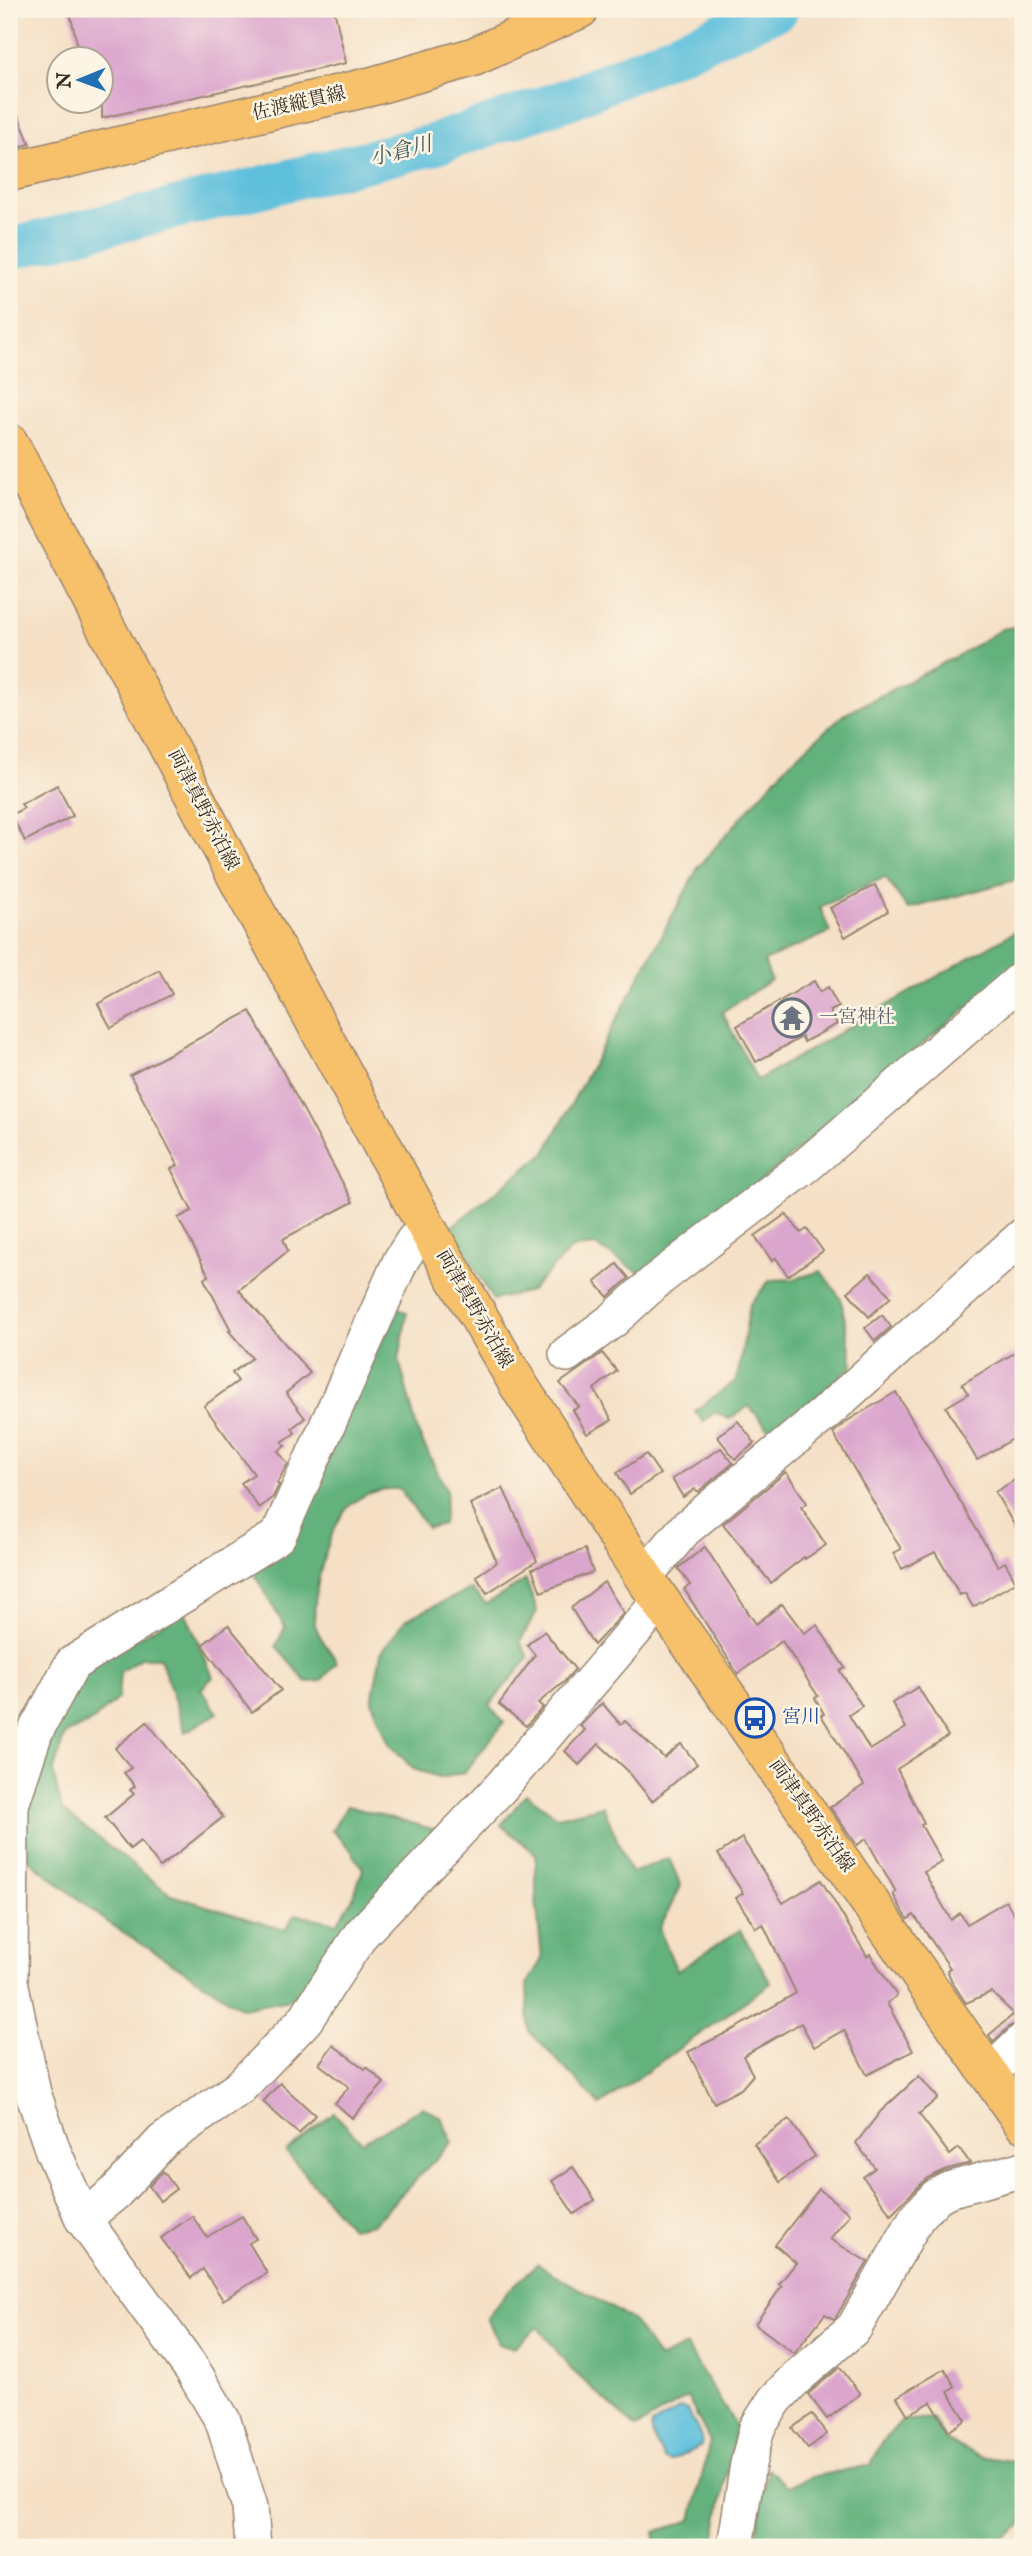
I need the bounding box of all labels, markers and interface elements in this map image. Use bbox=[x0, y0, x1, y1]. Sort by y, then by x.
north arrow bbox=[46, 46, 116, 116]
text: N bbox=[53, 71, 77, 90]
street label: 佐渡縦貫線 bbox=[250, 82, 348, 126]
water label: 小倉川 bbox=[367, 131, 437, 173]
street label: 両津真野赤泊線 bbox=[162, 745, 244, 875]
temple icon: 一宮神社 bbox=[771, 997, 813, 1039]
place label: 一宮神社 bbox=[819, 1006, 895, 1030]
street label: 両津真野赤泊線 bbox=[430, 1245, 518, 1373]
bus stop icon: 宮川 bbox=[734, 1697, 776, 1739]
place label: 宮川 bbox=[782, 1706, 820, 1730]
street label: 両津真野赤泊線 bbox=[763, 1755, 859, 1877]

